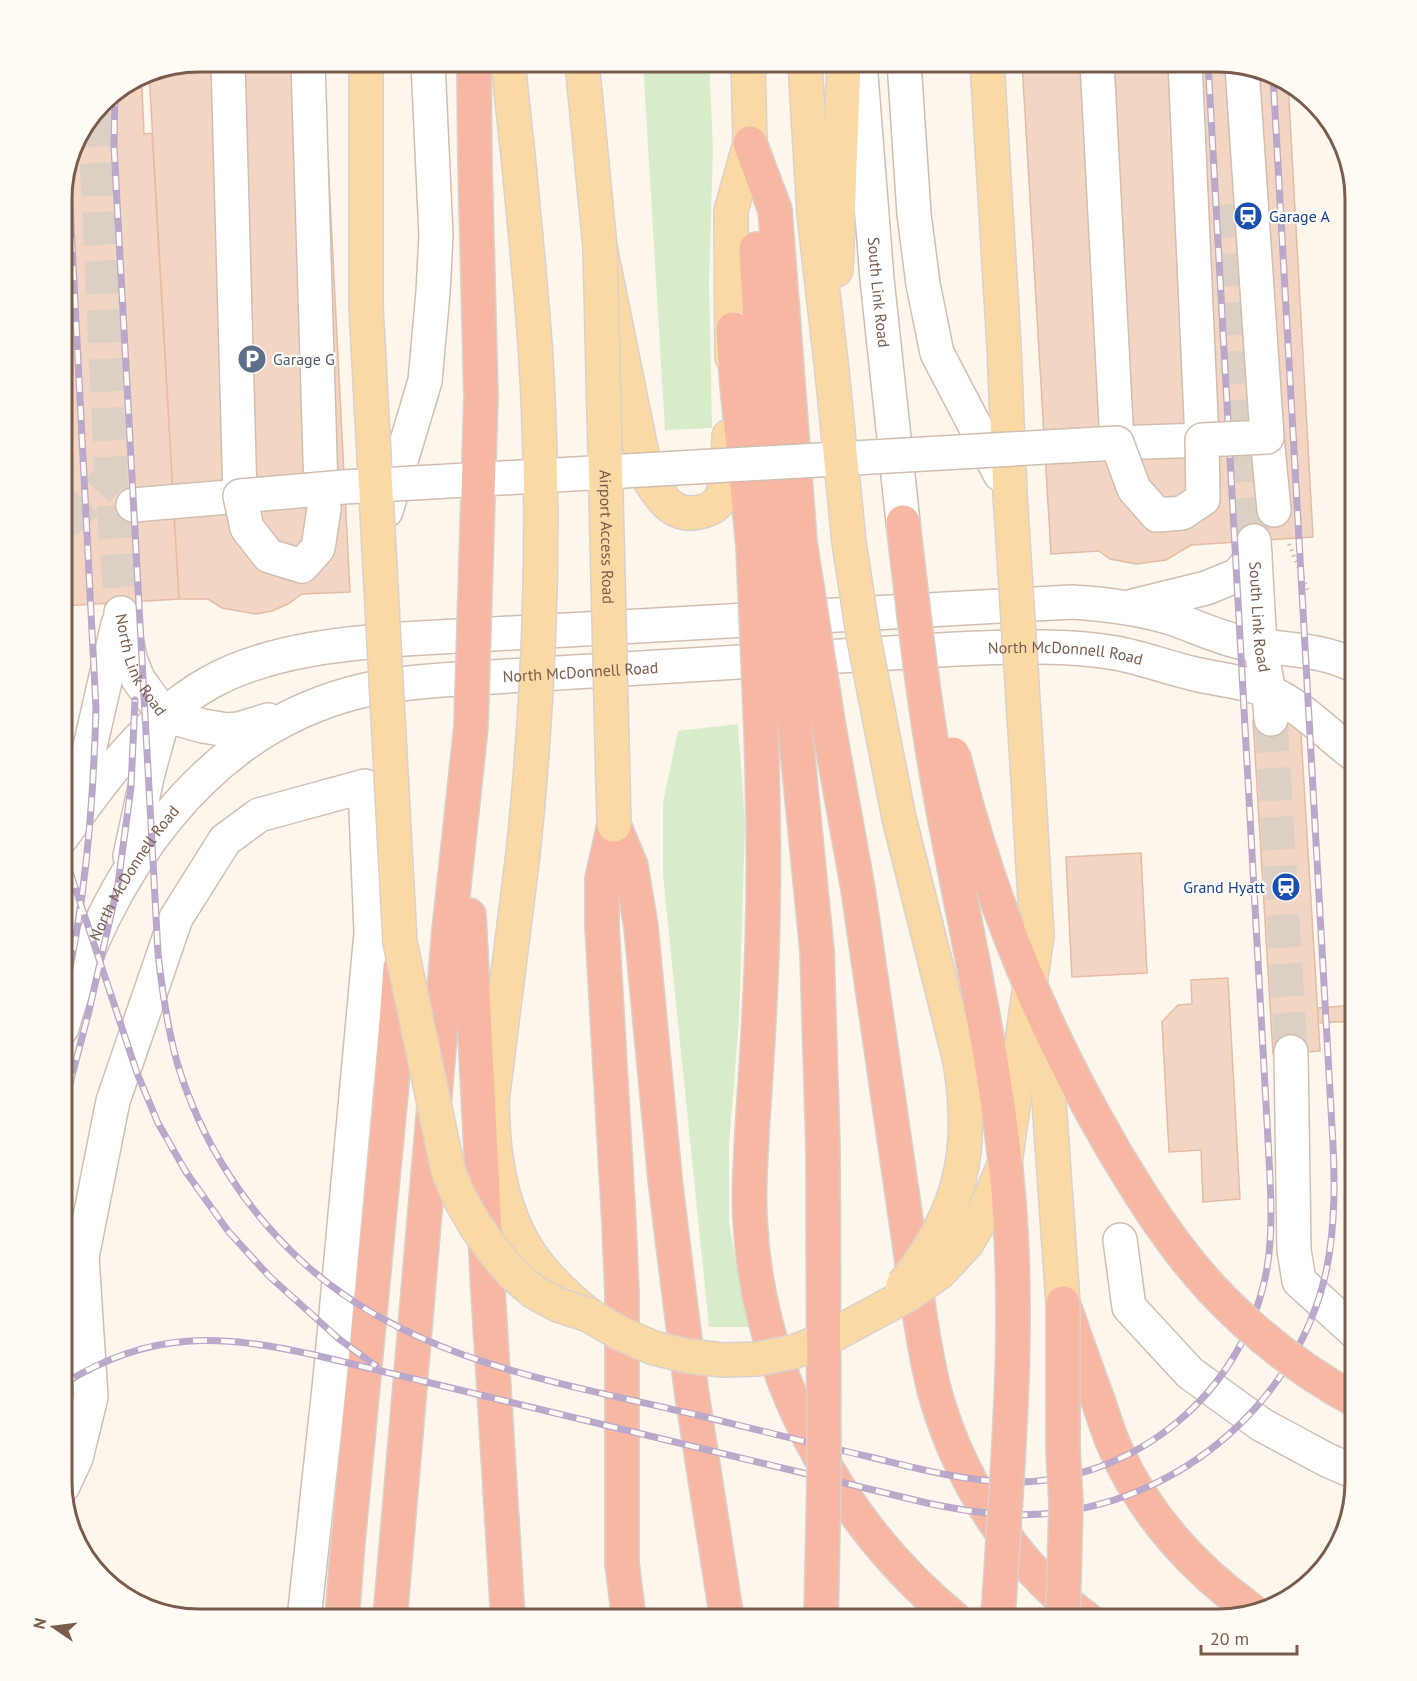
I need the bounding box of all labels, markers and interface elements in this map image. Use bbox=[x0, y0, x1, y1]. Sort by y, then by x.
station icon: Garage A bbox=[1232, 200, 1264, 232]
place label: Garage A bbox=[1269, 206, 1331, 226]
street label: South Link Road bbox=[864, 236, 894, 348]
parking icon: Garage G bbox=[236, 343, 268, 375]
place label: Garage G bbox=[273, 349, 335, 369]
street label: Airport Access Road bbox=[595, 470, 619, 604]
street label: South Link Road bbox=[1245, 561, 1275, 674]
street label: North Link Road bbox=[111, 612, 171, 720]
street label: North McDonnell Road bbox=[987, 637, 1145, 669]
street label: North McDonnell Road bbox=[502, 657, 659, 686]
street label: North McDonnell Road bbox=[84, 801, 183, 944]
station icon: Grand Hyatt bbox=[1270, 871, 1302, 903]
place label: Grand Hyatt bbox=[1183, 877, 1266, 897]
north arrow bbox=[24, 1597, 84, 1657]
text: N bbox=[28, 1616, 50, 1631]
scale bar bbox=[1201, 1618, 1297, 1656]
text: 20 m bbox=[1210, 1627, 1249, 1650]

